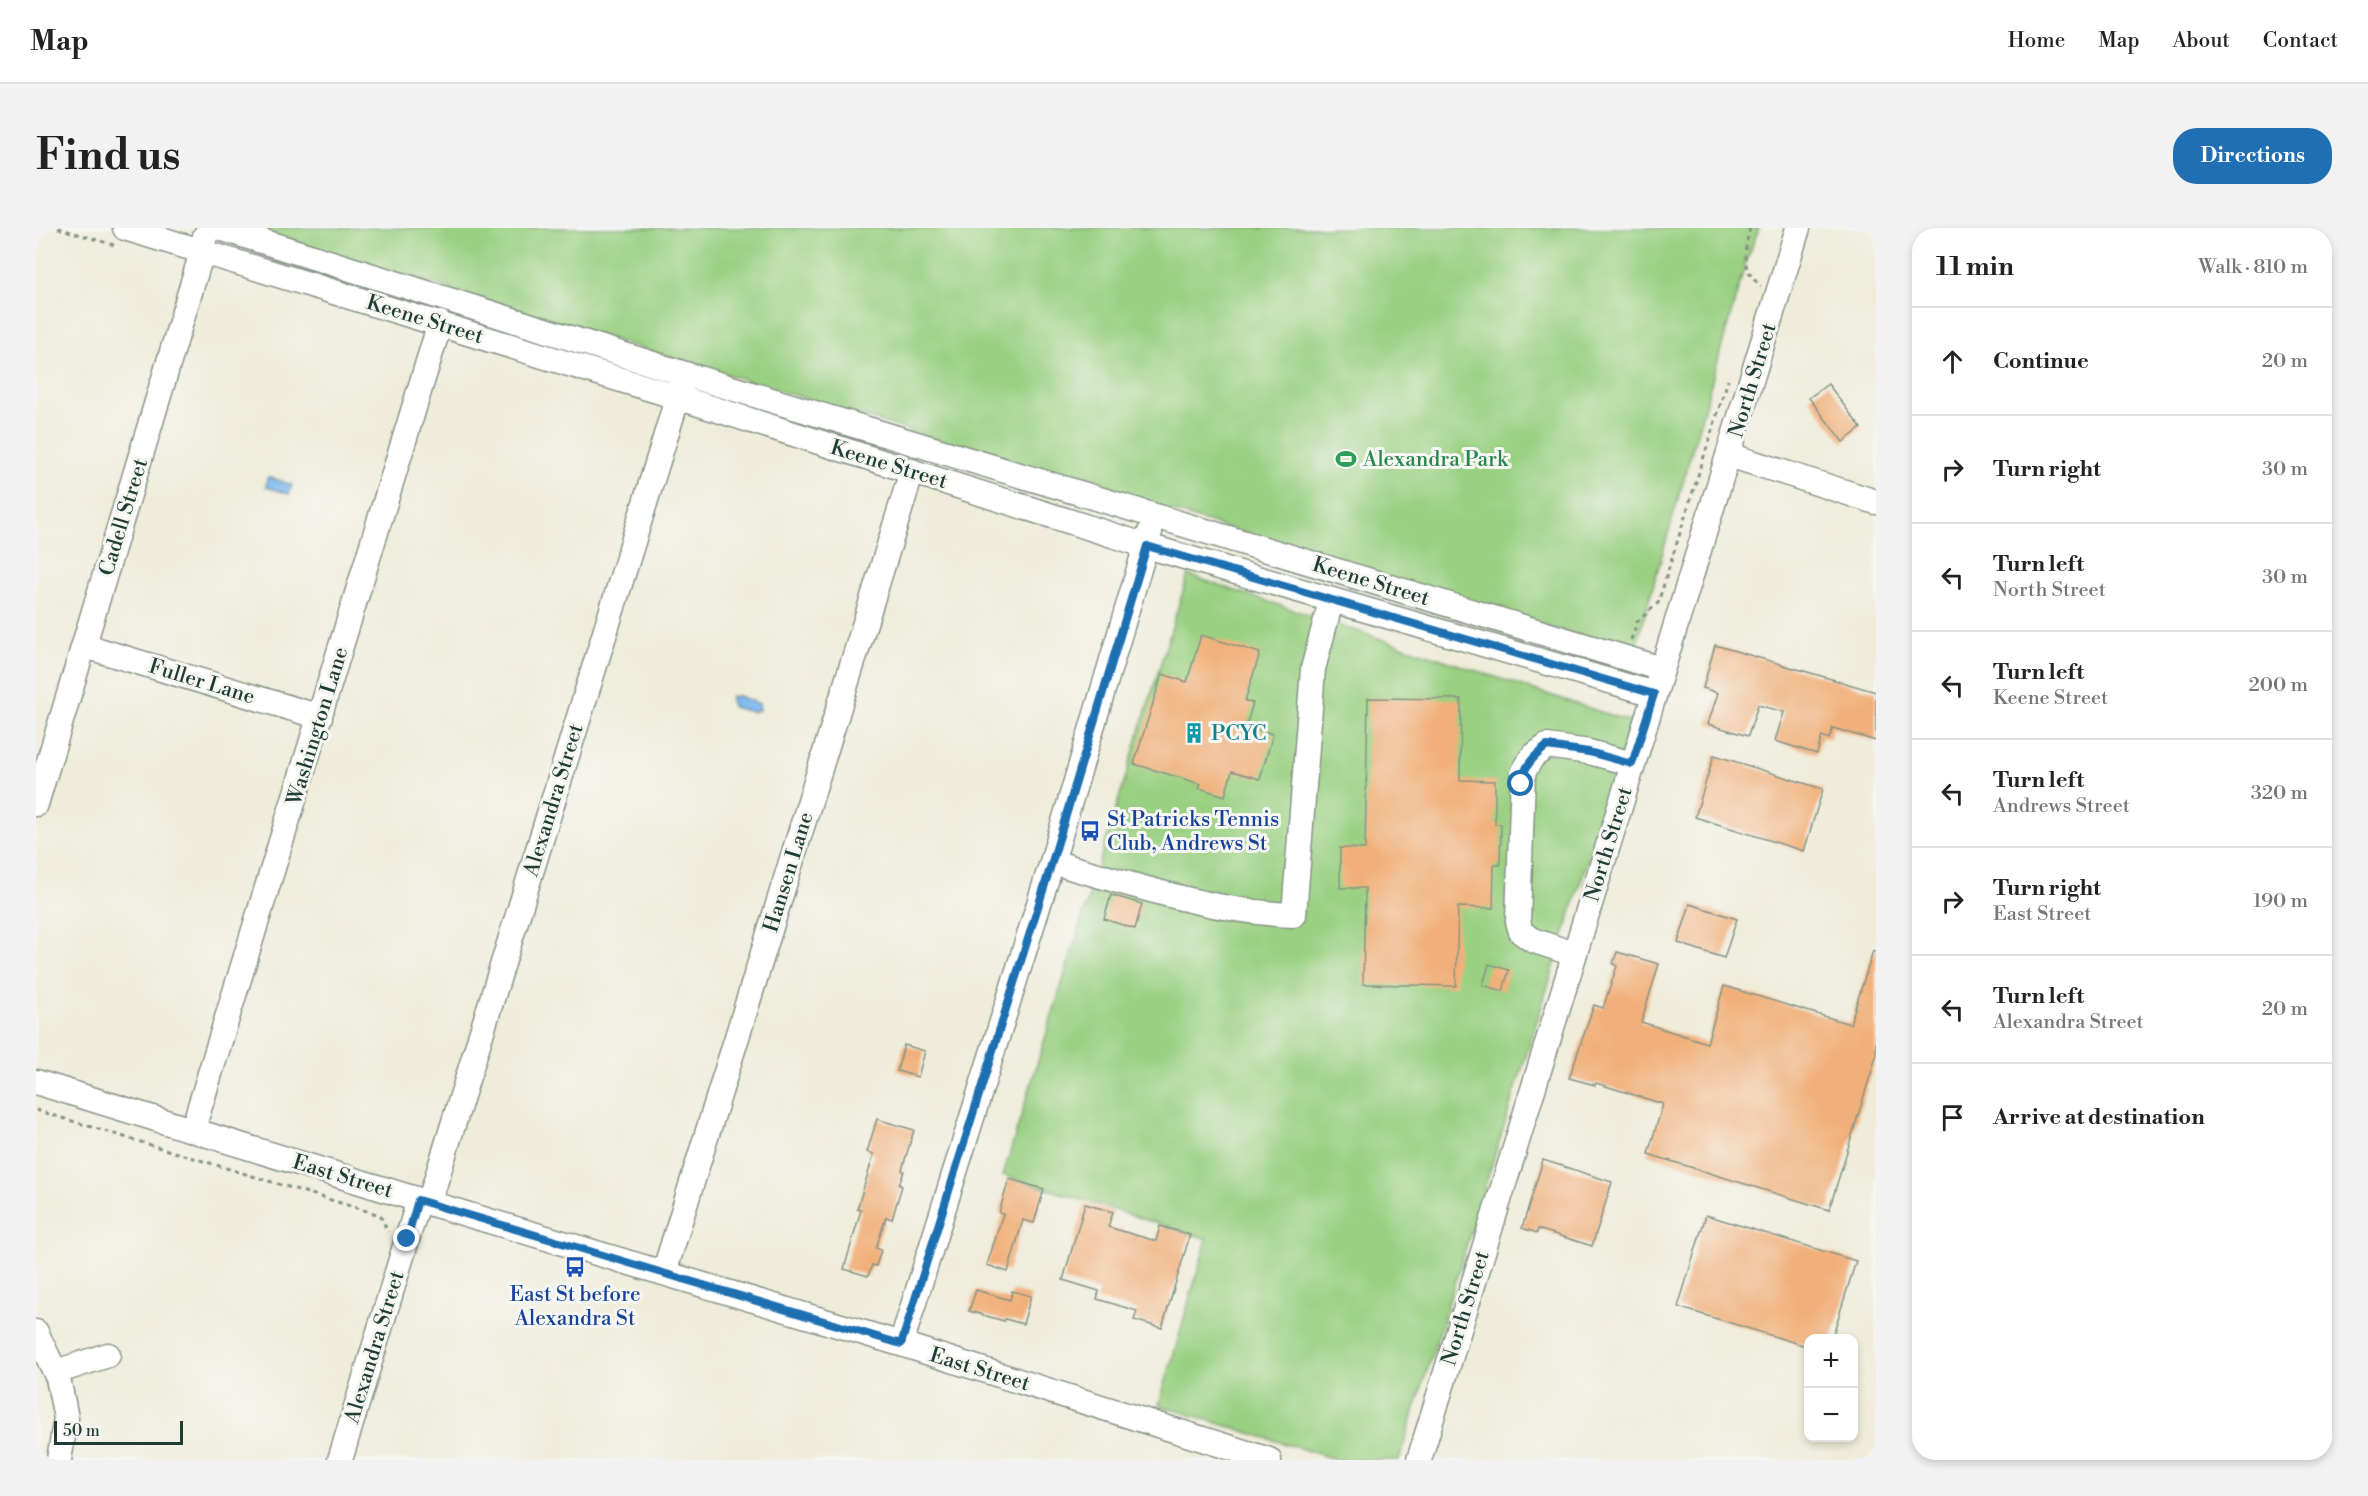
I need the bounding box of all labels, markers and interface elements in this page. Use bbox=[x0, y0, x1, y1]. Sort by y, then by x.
text: Map bbox=[30, 24, 89, 59]
text: Home bbox=[2008, 28, 2065, 54]
text: Map bbox=[2098, 28, 2140, 54]
text: About bbox=[2173, 28, 2230, 54]
text: Contact bbox=[2263, 28, 2338, 54]
button: Directions bbox=[2173, 128, 2332, 184]
text: Find us bbox=[36, 130, 180, 183]
text: 11 min bbox=[1936, 251, 2014, 283]
text: Walk · 810 m bbox=[2198, 255, 2308, 280]
street label: Keene Street bbox=[363, 290, 487, 350]
street label: North Street bbox=[1723, 319, 1783, 441]
icon: ahead bbox=[1936, 345, 1969, 378]
text: Continue bbox=[1993, 348, 2089, 375]
text: 20 m bbox=[2262, 349, 2308, 374]
street label: Keene Street bbox=[827, 435, 951, 495]
sports icon: Alexandra Park bbox=[1334, 447, 1358, 471]
place label: Alexandra Park bbox=[1362, 447, 1509, 473]
icon: right bbox=[1936, 453, 1969, 486]
street label: Cadell Street bbox=[94, 455, 154, 579]
text: Turn right bbox=[1993, 456, 2101, 483]
text: 30 m bbox=[2262, 457, 2308, 482]
text: Turn left bbox=[1993, 551, 2084, 578]
street label: Keene Street bbox=[1309, 552, 1433, 612]
icon: left bbox=[1936, 561, 1969, 594]
text: 30 m bbox=[2262, 565, 2308, 590]
text: North Street bbox=[1993, 578, 2106, 603]
street label: Washington Lane bbox=[281, 644, 354, 809]
street label: Fuller Lane bbox=[145, 653, 258, 710]
text: Turn left bbox=[1993, 659, 2084, 686]
icon: left bbox=[1936, 669, 1969, 702]
text: 200 m bbox=[2248, 673, 2308, 698]
text: Keene Street bbox=[1993, 686, 2108, 711]
street label: Alexandra Street bbox=[518, 720, 590, 881]
building icon: PCYC bbox=[1182, 721, 1206, 745]
place label: PCYC bbox=[1211, 721, 1266, 747]
text: Turn left bbox=[1993, 767, 2084, 794]
route start bbox=[1507, 770, 1533, 796]
icon: left bbox=[1936, 777, 1969, 810]
text: 320 m bbox=[2251, 781, 2308, 806]
street label: North Street bbox=[1579, 783, 1639, 905]
text: Andrews Street bbox=[1993, 794, 2130, 819]
place label: St Patricks Tennis Club, Andrews St bbox=[1107, 807, 1279, 857]
street label: Hansen Lane bbox=[758, 809, 820, 936]
bus stop icon: St Patricks Tennis Club, Andrews St bbox=[1078, 819, 1102, 843]
text: Turn right bbox=[1993, 875, 2101, 902]
icon: right bbox=[1936, 885, 1969, 918]
text: 190 m bbox=[2253, 889, 2308, 914]
text: East Street bbox=[1993, 902, 2091, 927]
text: Turn left bbox=[1993, 983, 2084, 1010]
icon: left bbox=[1936, 993, 1969, 1026]
text: 20 m bbox=[2262, 997, 2308, 1022]
text: Alexandra Street bbox=[1993, 1010, 2144, 1035]
icon: arrive bbox=[1936, 1101, 1969, 1134]
text: Arrive at destination bbox=[1993, 1104, 2205, 1131]
street label: East Street bbox=[290, 1149, 396, 1205]
route end bbox=[393, 1225, 419, 1251]
street label: North Street bbox=[1436, 1247, 1496, 1369]
bus stop icon: East St before Alexandra St bbox=[563, 1255, 587, 1279]
street label: Alexandra Street bbox=[339, 1267, 411, 1428]
place label: East St before Alexandra St bbox=[509, 1282, 641, 1332]
map controls bbox=[1804, 1334, 1858, 1442]
button: + bbox=[1804, 1334, 1858, 1388]
street label: East Street bbox=[927, 1342, 1033, 1398]
button: − bbox=[1804, 1388, 1858, 1442]
scale bar bbox=[54, 1418, 183, 1446]
text: 50 m bbox=[63, 1421, 100, 1441]

